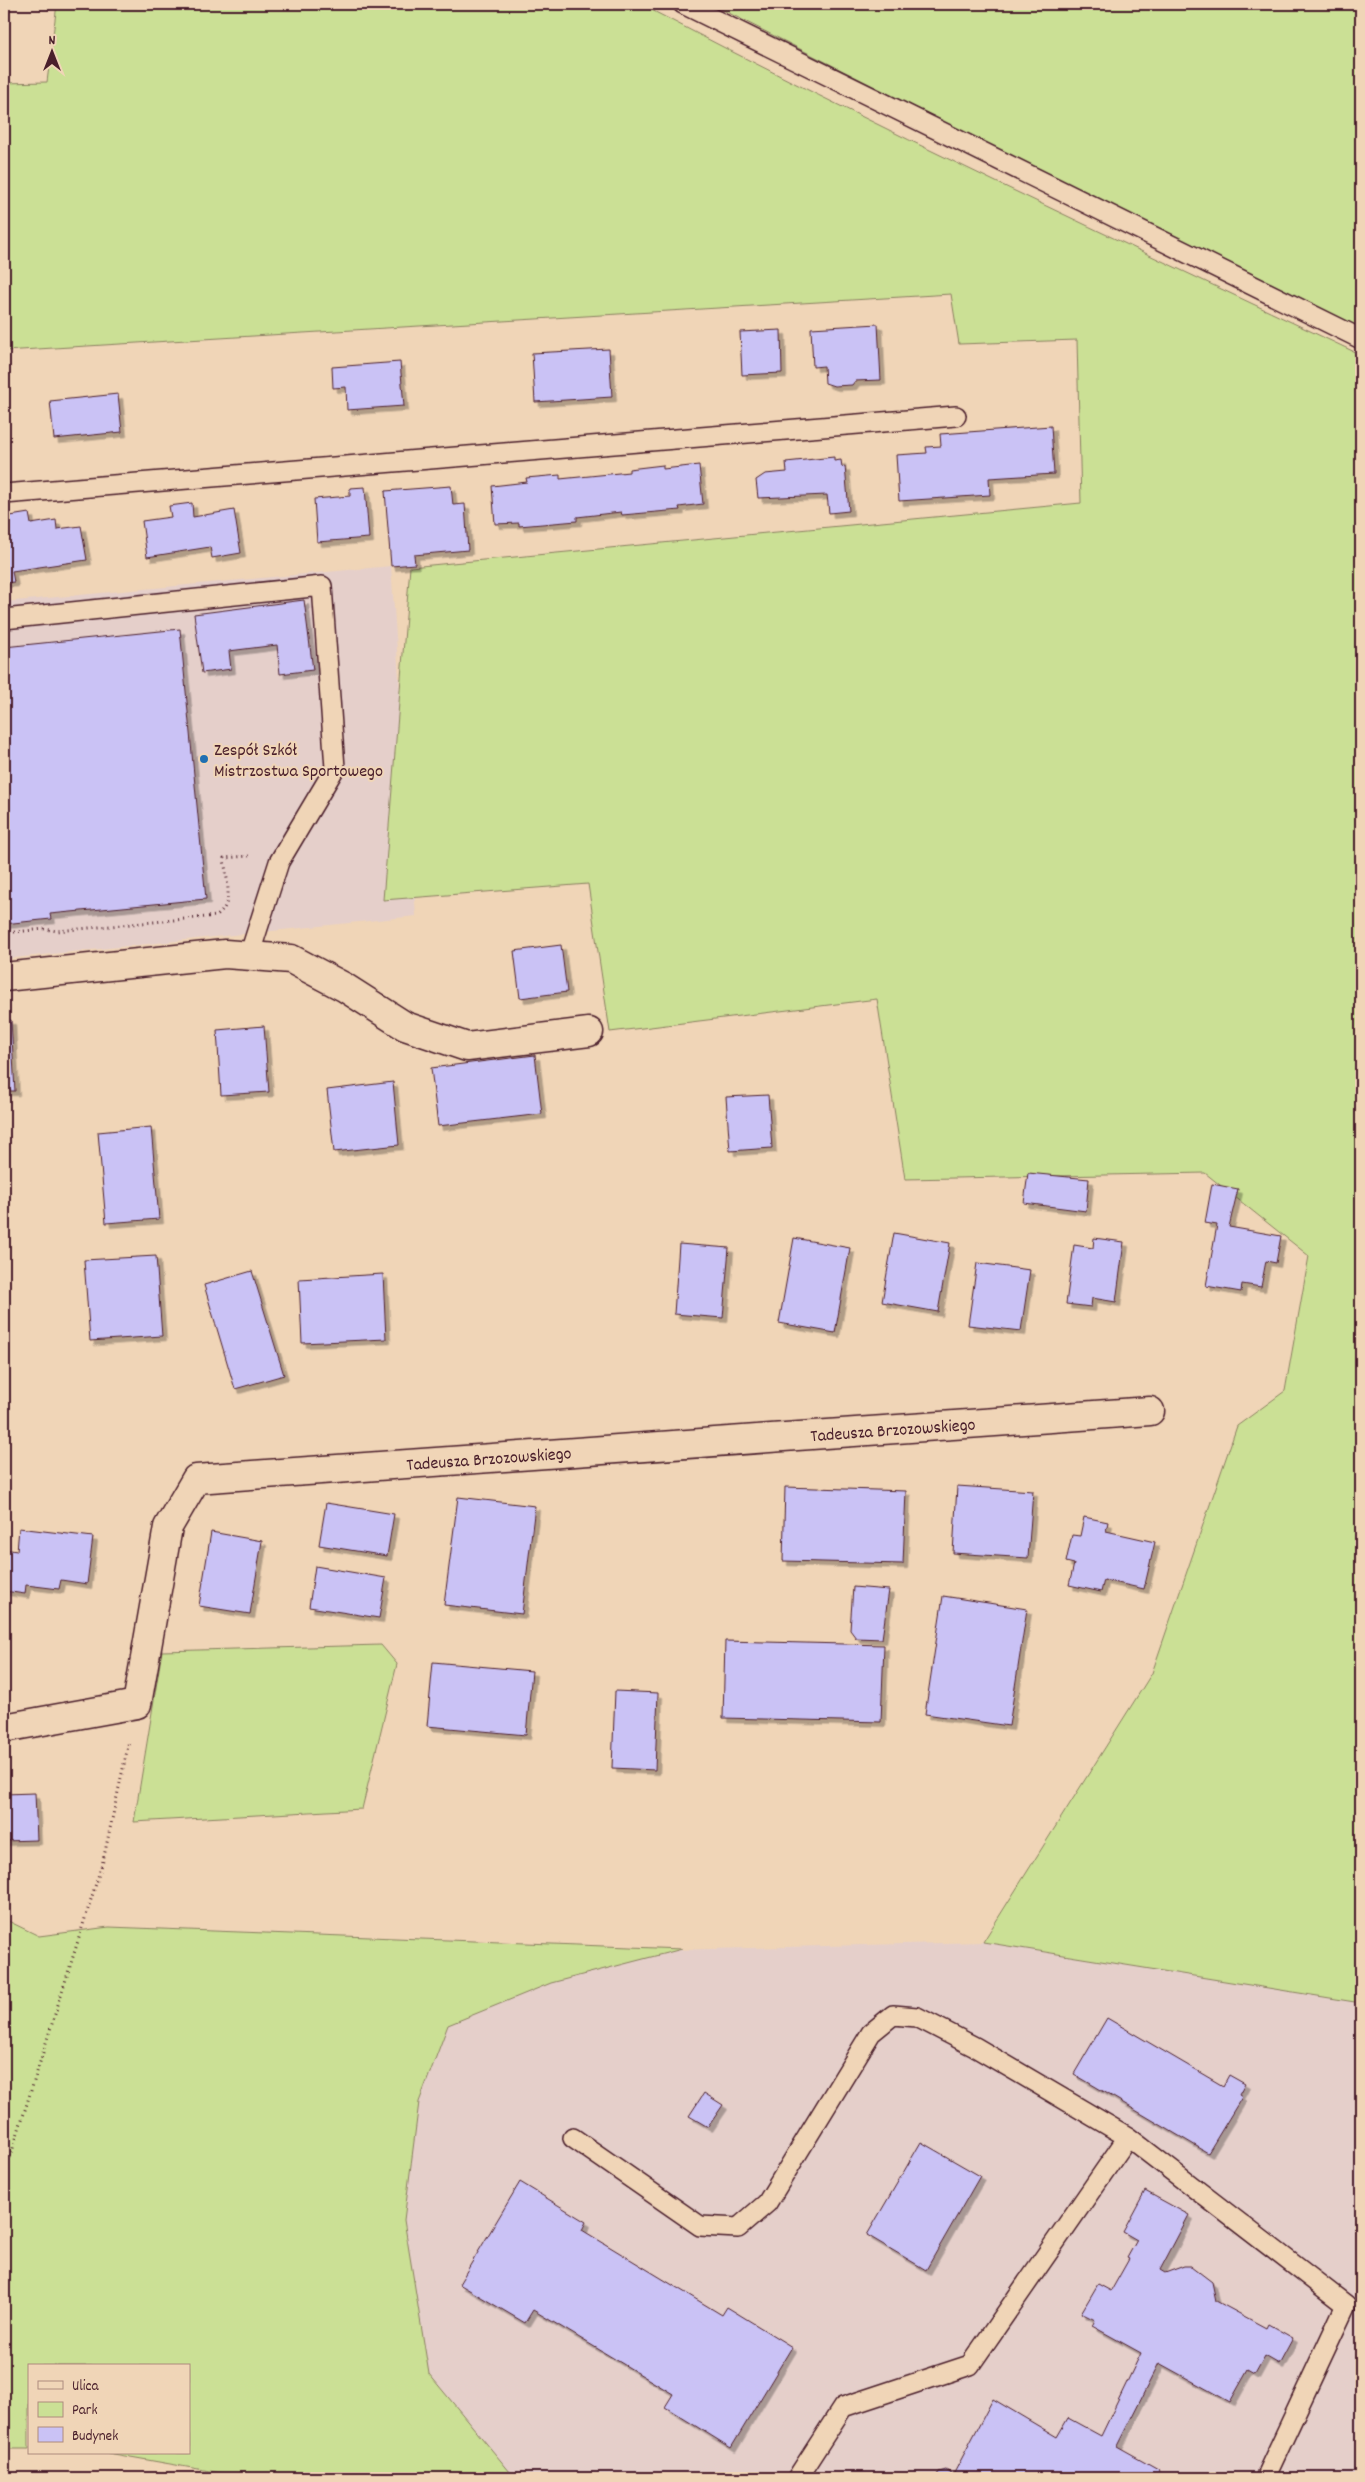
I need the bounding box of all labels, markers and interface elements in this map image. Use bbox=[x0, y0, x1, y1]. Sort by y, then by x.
north arrow bbox=[28, 28, 78, 78]
text: N bbox=[49, 31, 56, 51]
place label: Zespół Szkół Mistrzostwa Sportowego bbox=[214, 739, 383, 785]
marker: Zespół Szkół Mistrzostwa Sportowego bbox=[198, 753, 210, 765]
street label: Tadeusza Brzozowskiego bbox=[810, 1413, 976, 1450]
street label: Tadeusza Brzozowskiego bbox=[406, 1442, 572, 1479]
legend bbox=[28, 2364, 190, 2454]
text: Ulica bbox=[72, 2376, 100, 2398]
text: Park bbox=[72, 2400, 98, 2422]
text: Budynek bbox=[72, 2426, 118, 2448]

